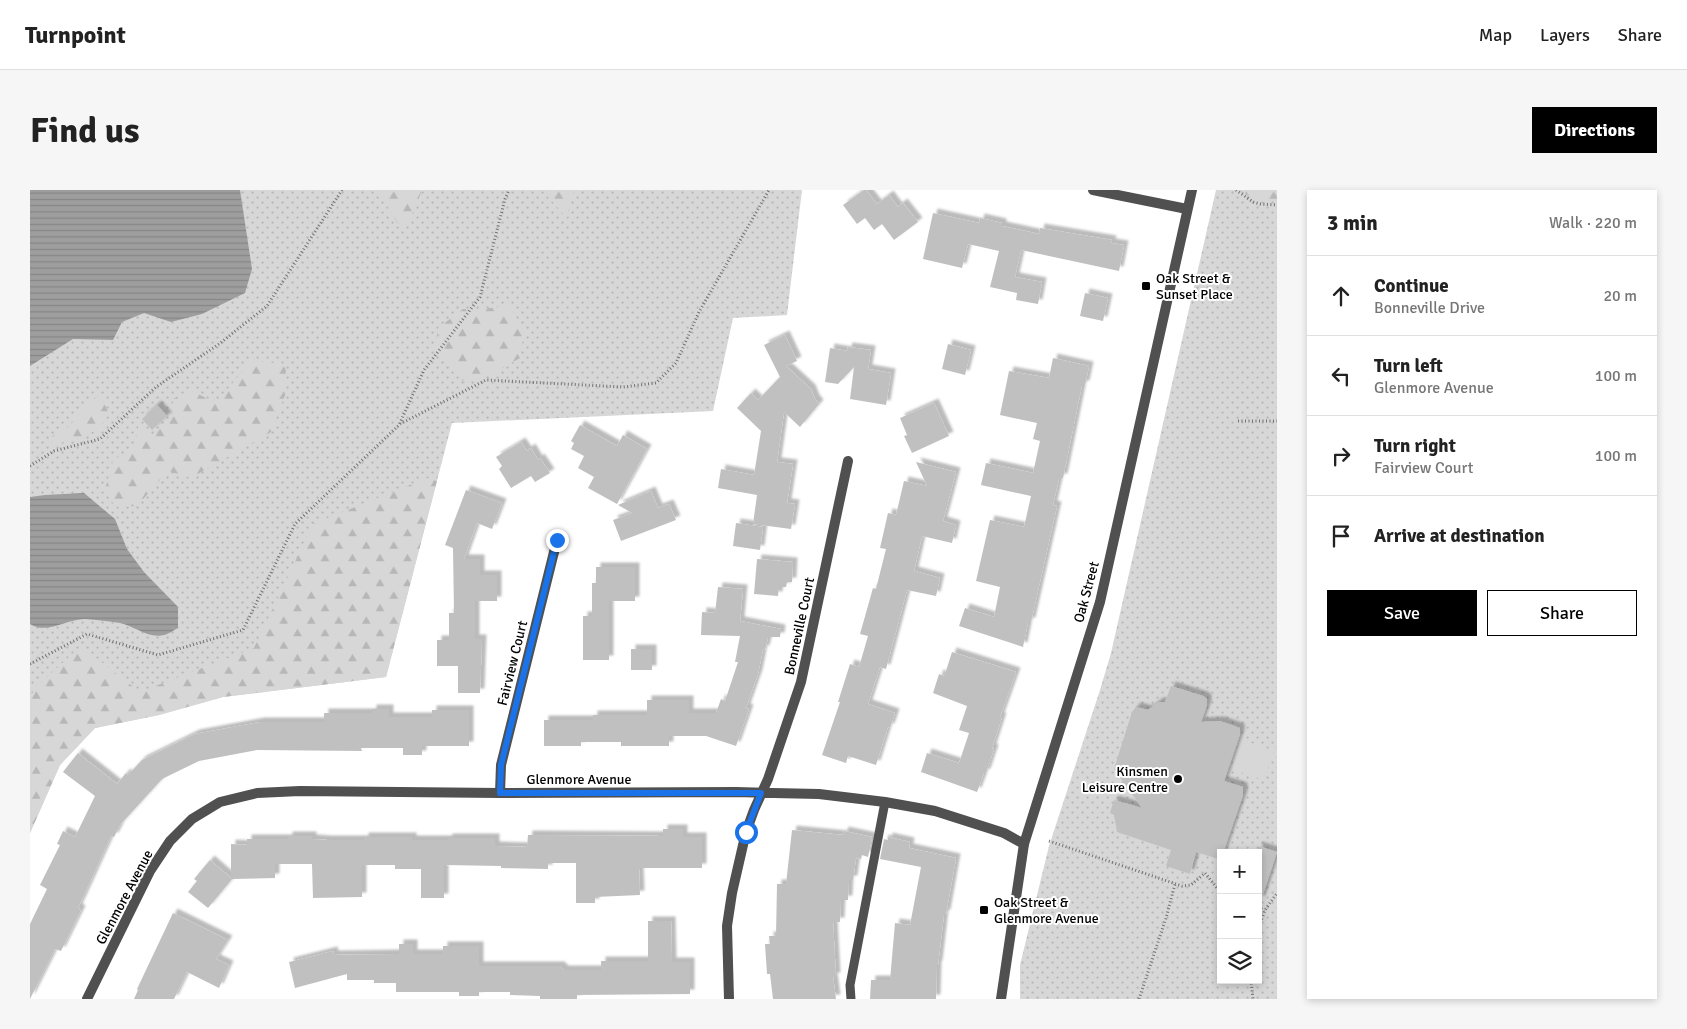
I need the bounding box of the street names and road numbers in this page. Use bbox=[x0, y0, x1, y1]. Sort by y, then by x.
street label: Oak Street bbox=[1070, 560, 1103, 625]
street label: Bonneville Court bbox=[781, 576, 818, 677]
street label: Fairview Court bbox=[494, 619, 531, 707]
street label: Glenmore Avenue bbox=[527, 771, 631, 788]
street label: Glenmore Avenue bbox=[92, 847, 157, 948]

